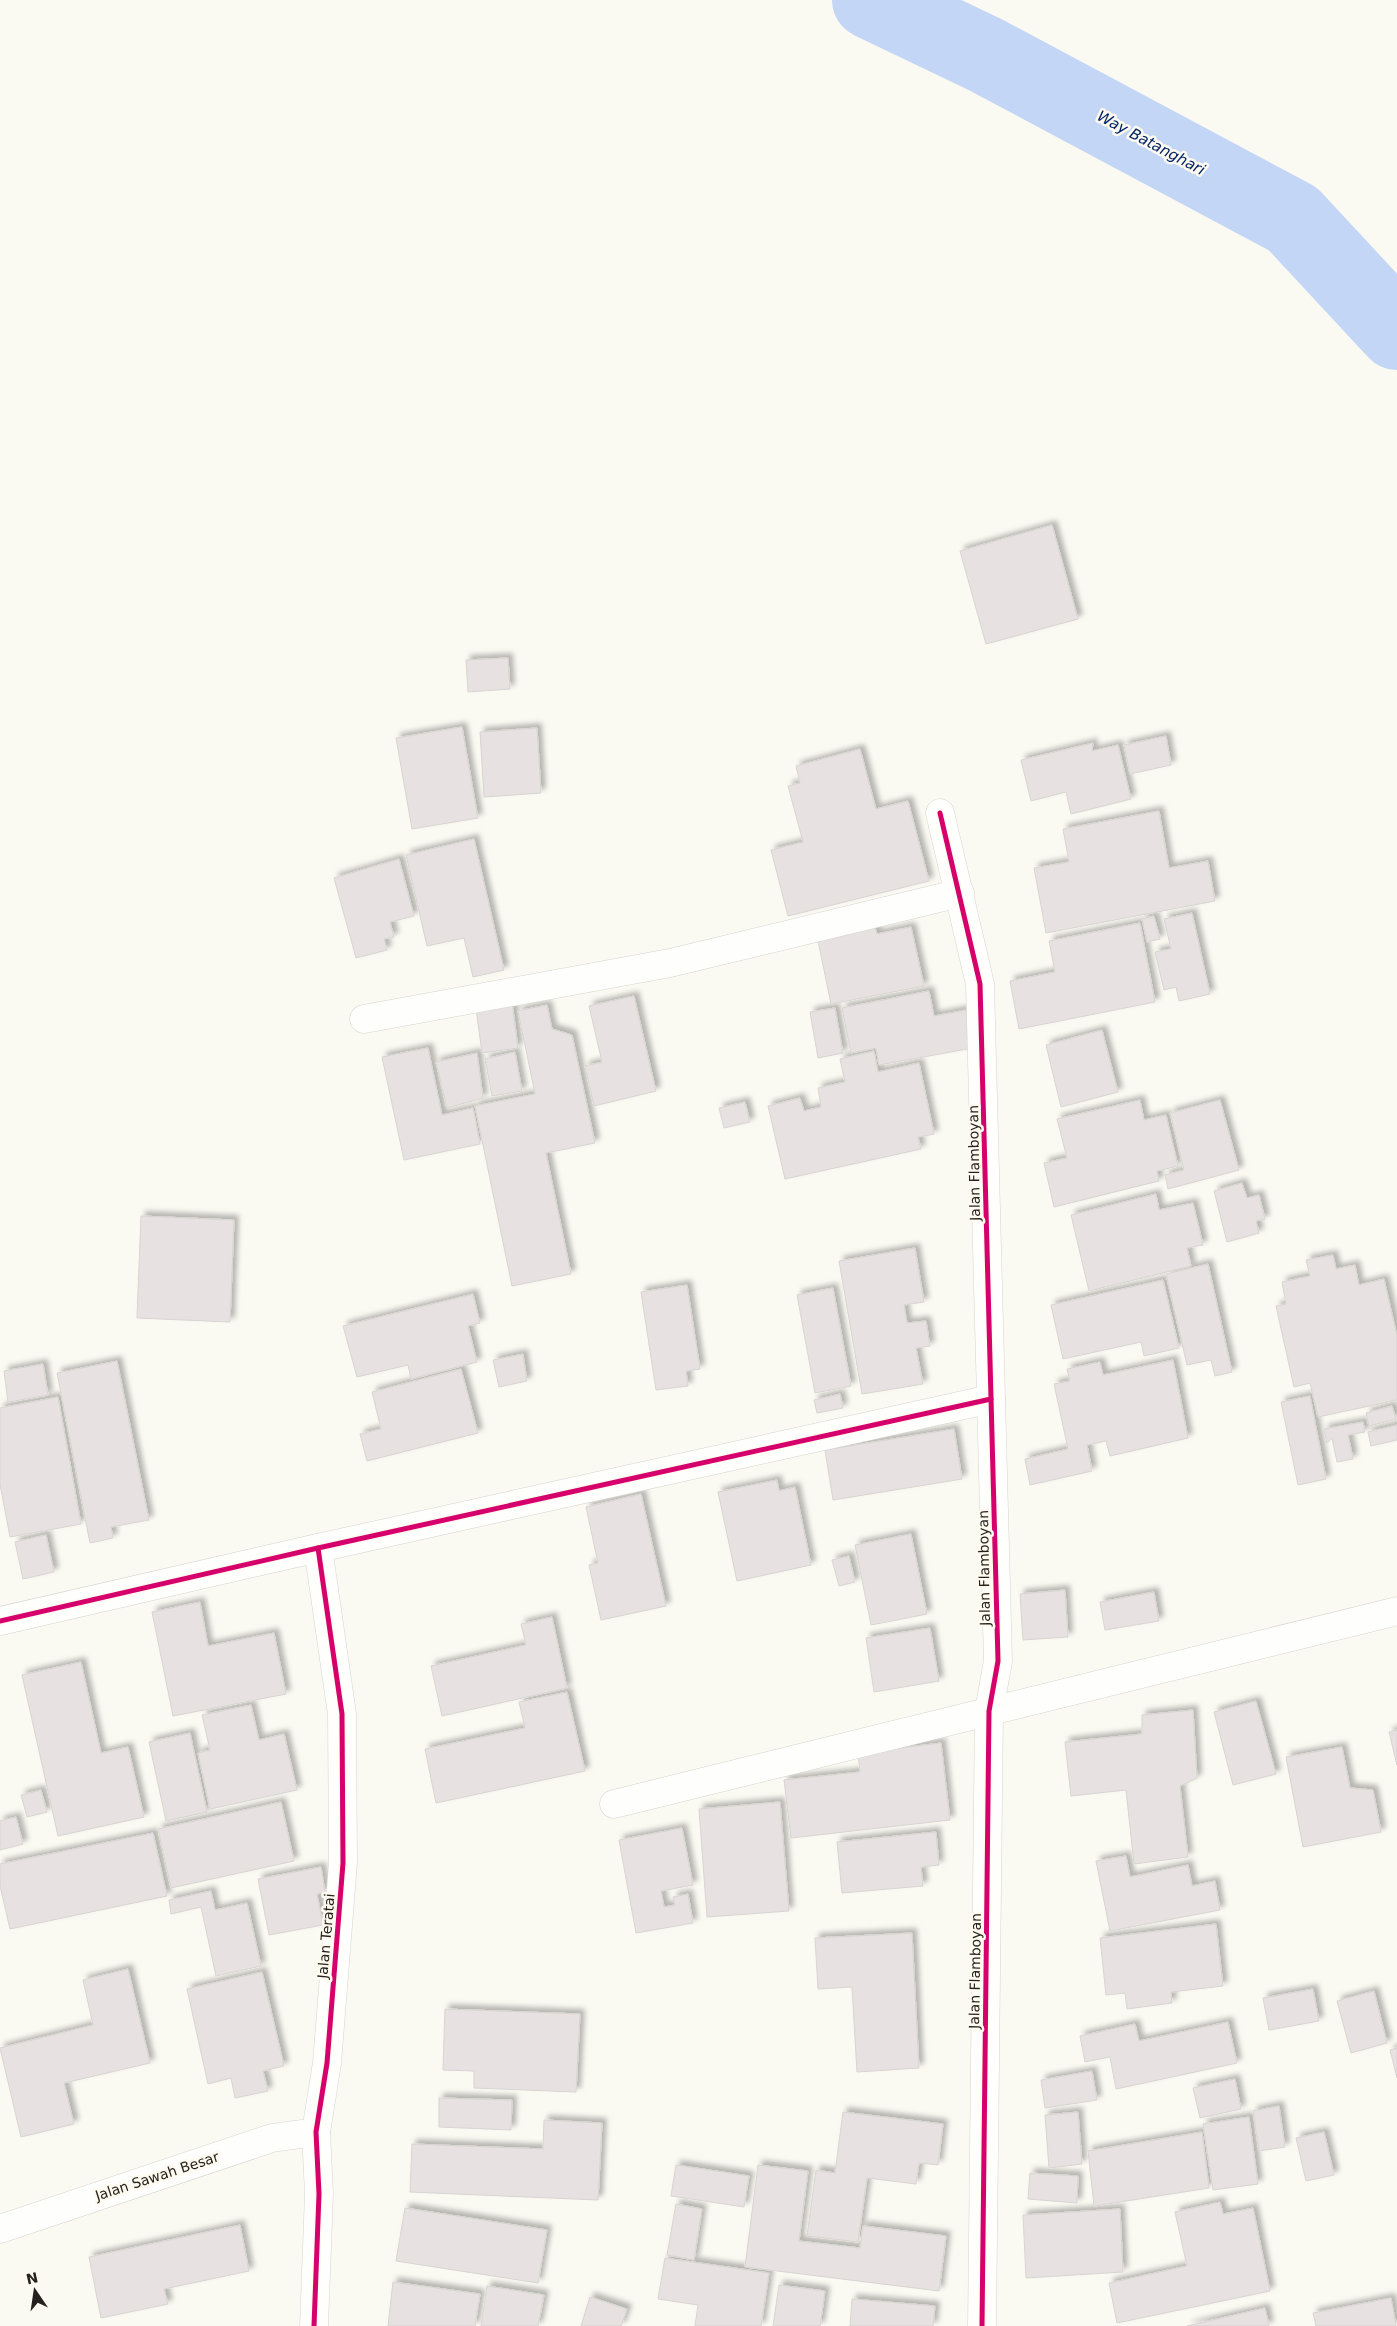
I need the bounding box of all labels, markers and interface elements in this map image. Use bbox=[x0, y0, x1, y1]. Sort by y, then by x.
water label: Way Batanghari bbox=[1094, 107, 1209, 179]
street label: Jalan Flamboyan bbox=[965, 1105, 983, 1222]
street label: Jalan Flamboyan bbox=[975, 1510, 993, 1627]
street label: Jalan Teratai bbox=[314, 1893, 338, 1980]
street label: Jalan Flamboyan bbox=[966, 1913, 984, 2030]
street label: Jalan Sawah Besar bbox=[92, 2148, 221, 2204]
north arrow bbox=[10, 2266, 60, 2316]
text: N bbox=[25, 2269, 40, 2287]

